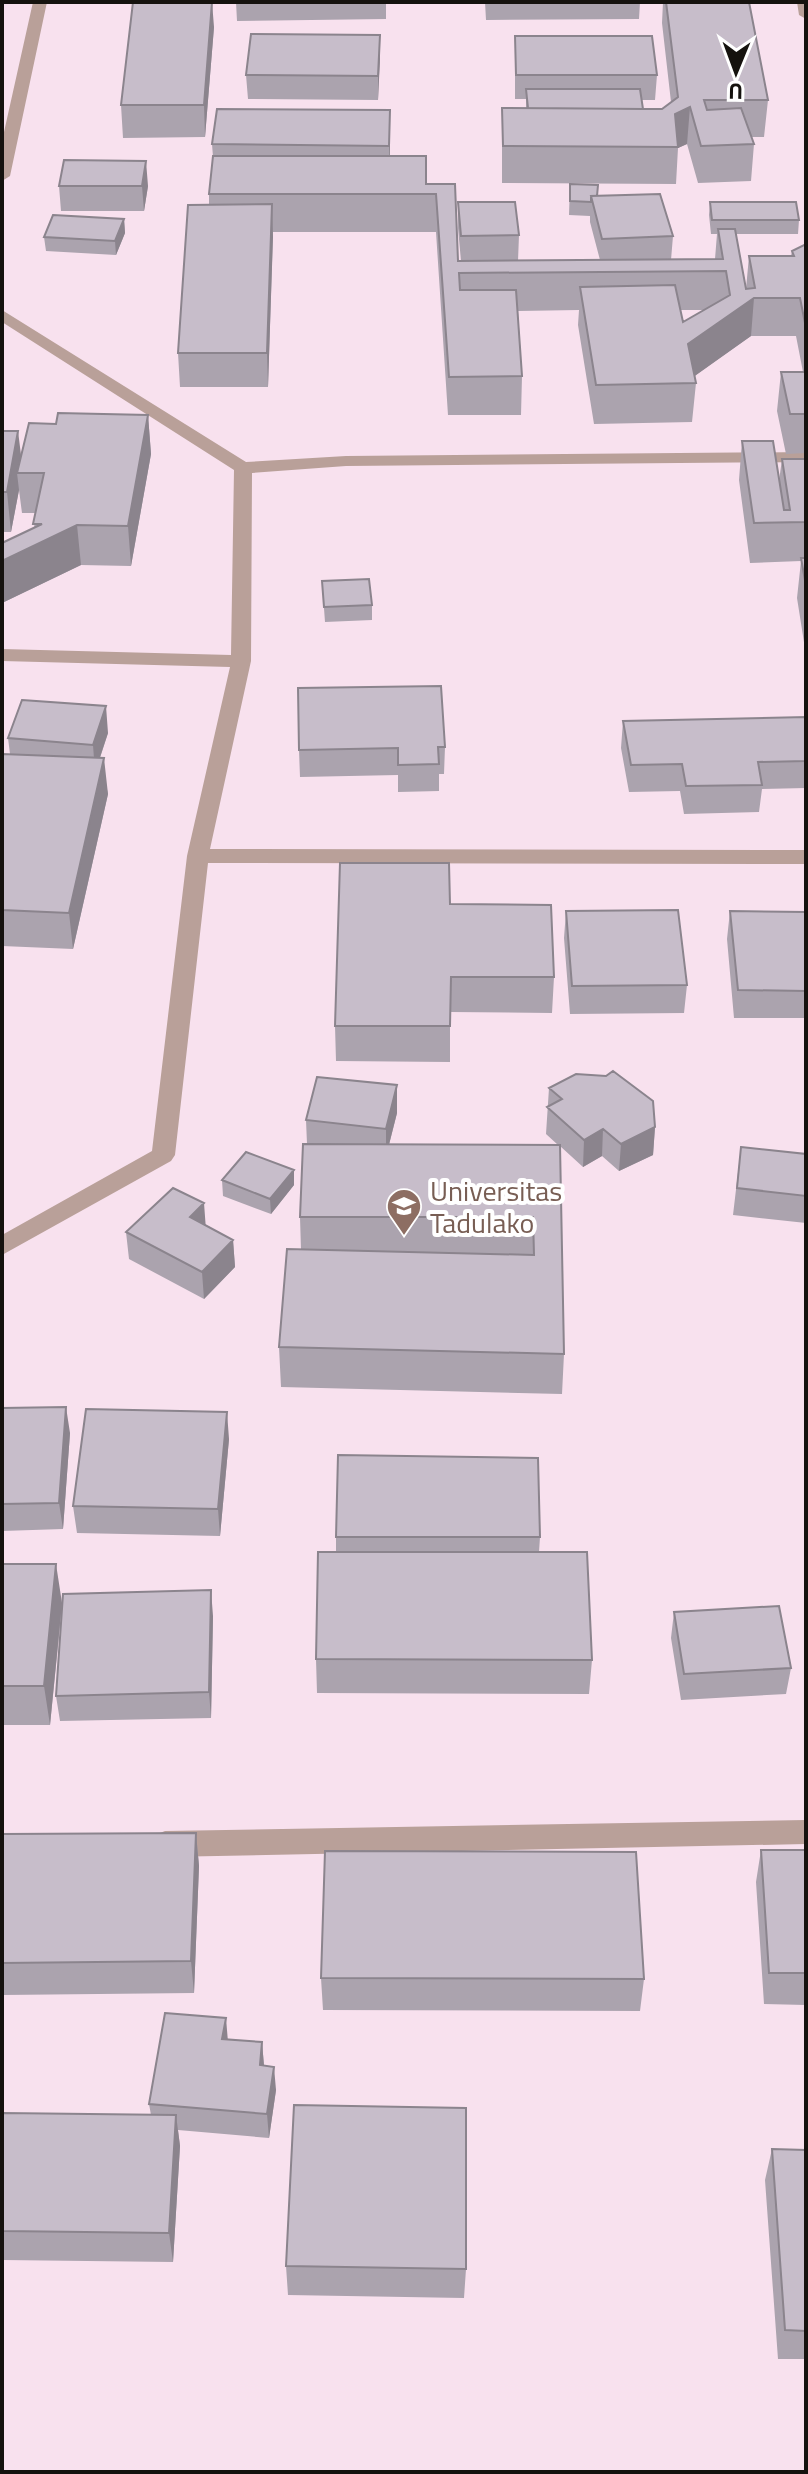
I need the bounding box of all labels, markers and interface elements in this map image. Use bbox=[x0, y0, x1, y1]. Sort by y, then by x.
north arrow bbox=[696, 32, 776, 112]
text: U bbox=[728, 75, 743, 109]
place label: Universitas Tadulako bbox=[430, 1169, 562, 1244]
school or university icon: Universitas Tadulako bbox=[385, 1187, 423, 1237]

